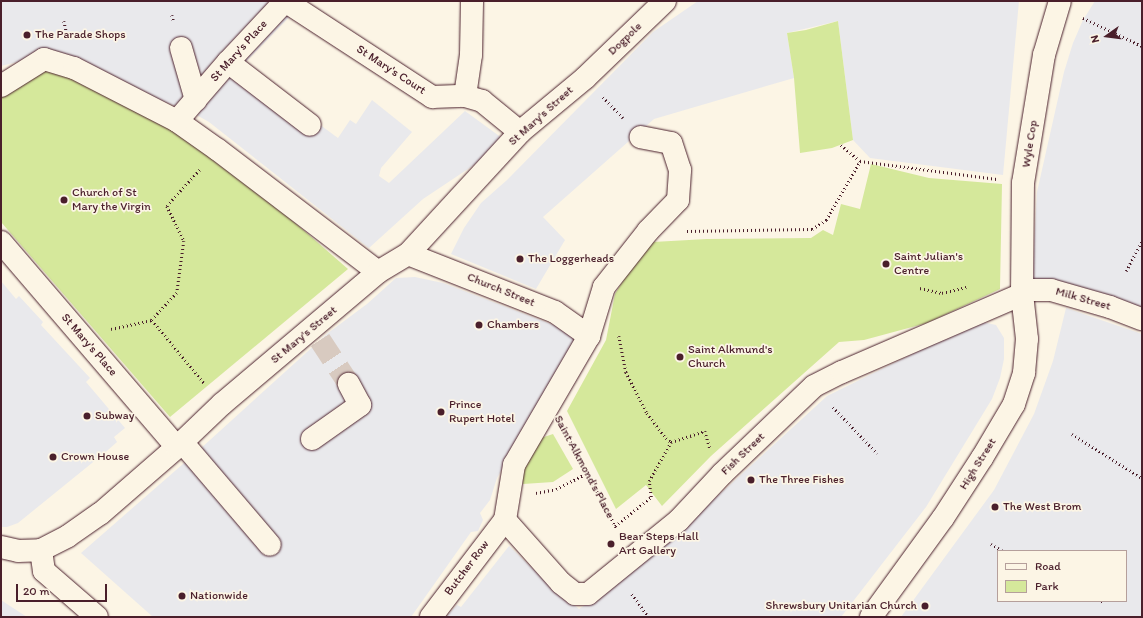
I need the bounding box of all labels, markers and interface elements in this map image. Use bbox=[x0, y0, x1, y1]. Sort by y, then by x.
north arrow bbox=[1087, 16, 1127, 56]
street label: St Mary's Place bbox=[208, 17, 270, 85]
street label: Dogpole bbox=[605, 19, 645, 59]
place label: The Parade Shops bbox=[35, 28, 126, 42]
marker: The Parade Shops bbox=[22, 30, 32, 40]
text: N bbox=[1088, 34, 1102, 44]
street label: St Mary's Court bbox=[354, 42, 428, 98]
street label: St Mary's Street bbox=[506, 83, 576, 149]
street label: Wyle Cop bbox=[1019, 119, 1041, 169]
place label: Church of St Mary the Virgin bbox=[72, 186, 151, 214]
marker: Church of St Mary the Virgin bbox=[59, 195, 69, 205]
place label: Saint Julian's Centre bbox=[894, 250, 963, 278]
place label: The Loggerheads bbox=[528, 252, 615, 266]
marker: The Loggerheads bbox=[515, 254, 525, 264]
marker: Saint Julian's Centre bbox=[881, 259, 891, 269]
street label: Church Street bbox=[465, 270, 537, 310]
street label: Milk Street bbox=[1054, 284, 1112, 314]
street label: St Mary's Street bbox=[268, 303, 340, 367]
street label: St Mary's Place bbox=[58, 311, 120, 379]
place label: Chambers bbox=[487, 318, 539, 332]
marker: Chambers bbox=[474, 320, 484, 330]
place label: Saint Alkmund's Church bbox=[688, 343, 773, 371]
marker: Saint Alkmund's Church bbox=[675, 352, 685, 362]
place label: Prince Rupert Hotel bbox=[449, 398, 515, 426]
marker: Prince Rupert Hotel bbox=[436, 407, 446, 417]
place label: Subway bbox=[95, 409, 134, 423]
marker: Subway bbox=[82, 411, 92, 421]
street label: Saint Alkmond's Place bbox=[551, 413, 617, 521]
street label: Fish Street bbox=[718, 430, 768, 478]
street label: High Street bbox=[957, 436, 999, 492]
place label: Crown House bbox=[61, 450, 129, 464]
marker: Crown House bbox=[48, 452, 58, 462]
place label: The Three Fishes bbox=[759, 473, 844, 487]
marker: The Three Fishes bbox=[746, 475, 756, 485]
place label: The West Brom bbox=[1003, 500, 1081, 514]
marker: The West Brom bbox=[990, 502, 1000, 512]
place label: Bear Steps Hall Art Gallery bbox=[619, 530, 698, 558]
street label: Butcher Row bbox=[442, 538, 492, 598]
marker: Bear Steps Hall Art Gallery bbox=[606, 539, 616, 549]
legend bbox=[997, 550, 1127, 602]
text: Road bbox=[1035, 559, 1061, 573]
scale bar bbox=[18, 576, 109, 602]
text: Park bbox=[1035, 579, 1059, 593]
text: 20 m bbox=[23, 584, 50, 598]
place label: Nationwide bbox=[190, 589, 248, 603]
marker: Nationwide bbox=[177, 591, 187, 601]
place label: Shrewsbury Unitarian Church bbox=[765, 599, 917, 613]
marker: Shrewsbury Unitarian Church bbox=[920, 601, 930, 611]

